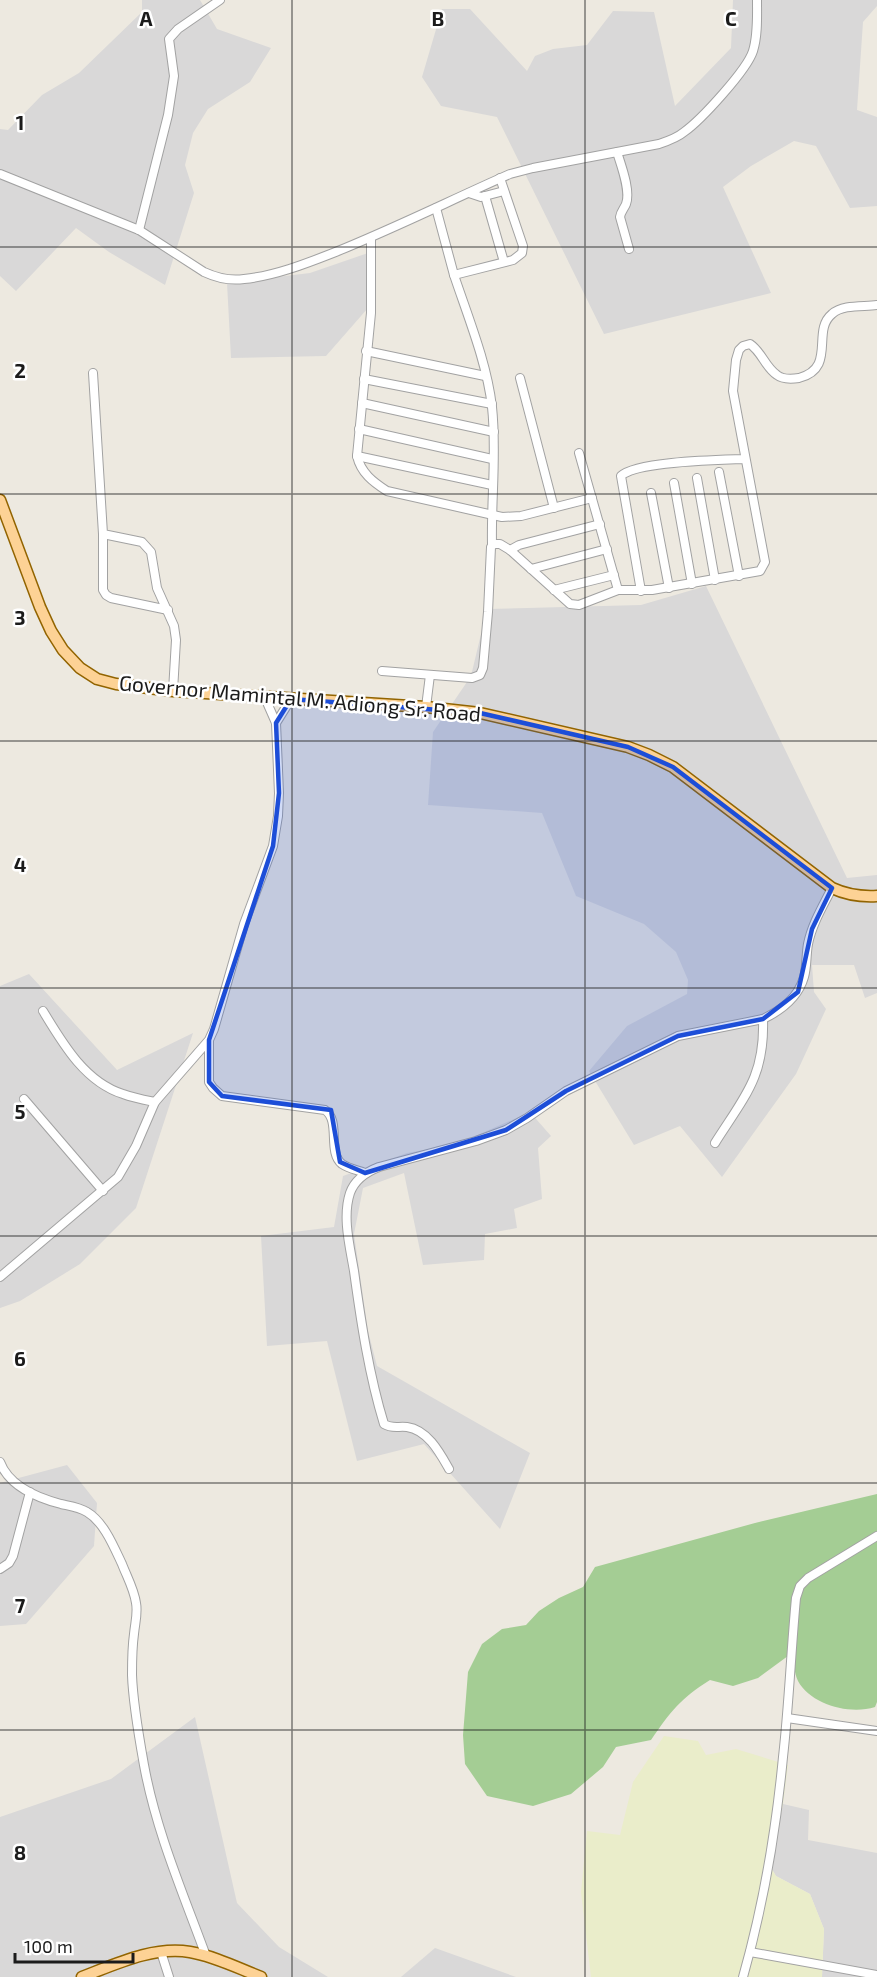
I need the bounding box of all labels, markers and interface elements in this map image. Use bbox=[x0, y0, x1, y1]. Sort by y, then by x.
text: A bbox=[139, 6, 153, 30]
text: B bbox=[432, 6, 444, 30]
text: C bbox=[725, 6, 737, 30]
text: 1 bbox=[16, 110, 24, 134]
text: 2 bbox=[14, 358, 26, 382]
text: 3 bbox=[14, 605, 26, 629]
street label: Governor Mamintal M. Adiong Sr. Road bbox=[118, 669, 482, 726]
text: 4 bbox=[14, 852, 27, 876]
text: 5 bbox=[14, 1099, 26, 1123]
text: 6 bbox=[14, 1346, 26, 1370]
text: 7 bbox=[15, 1593, 26, 1617]
text: 8 bbox=[14, 1840, 26, 1864]
scale bar bbox=[15, 1926, 134, 1964]
text: 100 m bbox=[24, 1935, 73, 1957]

